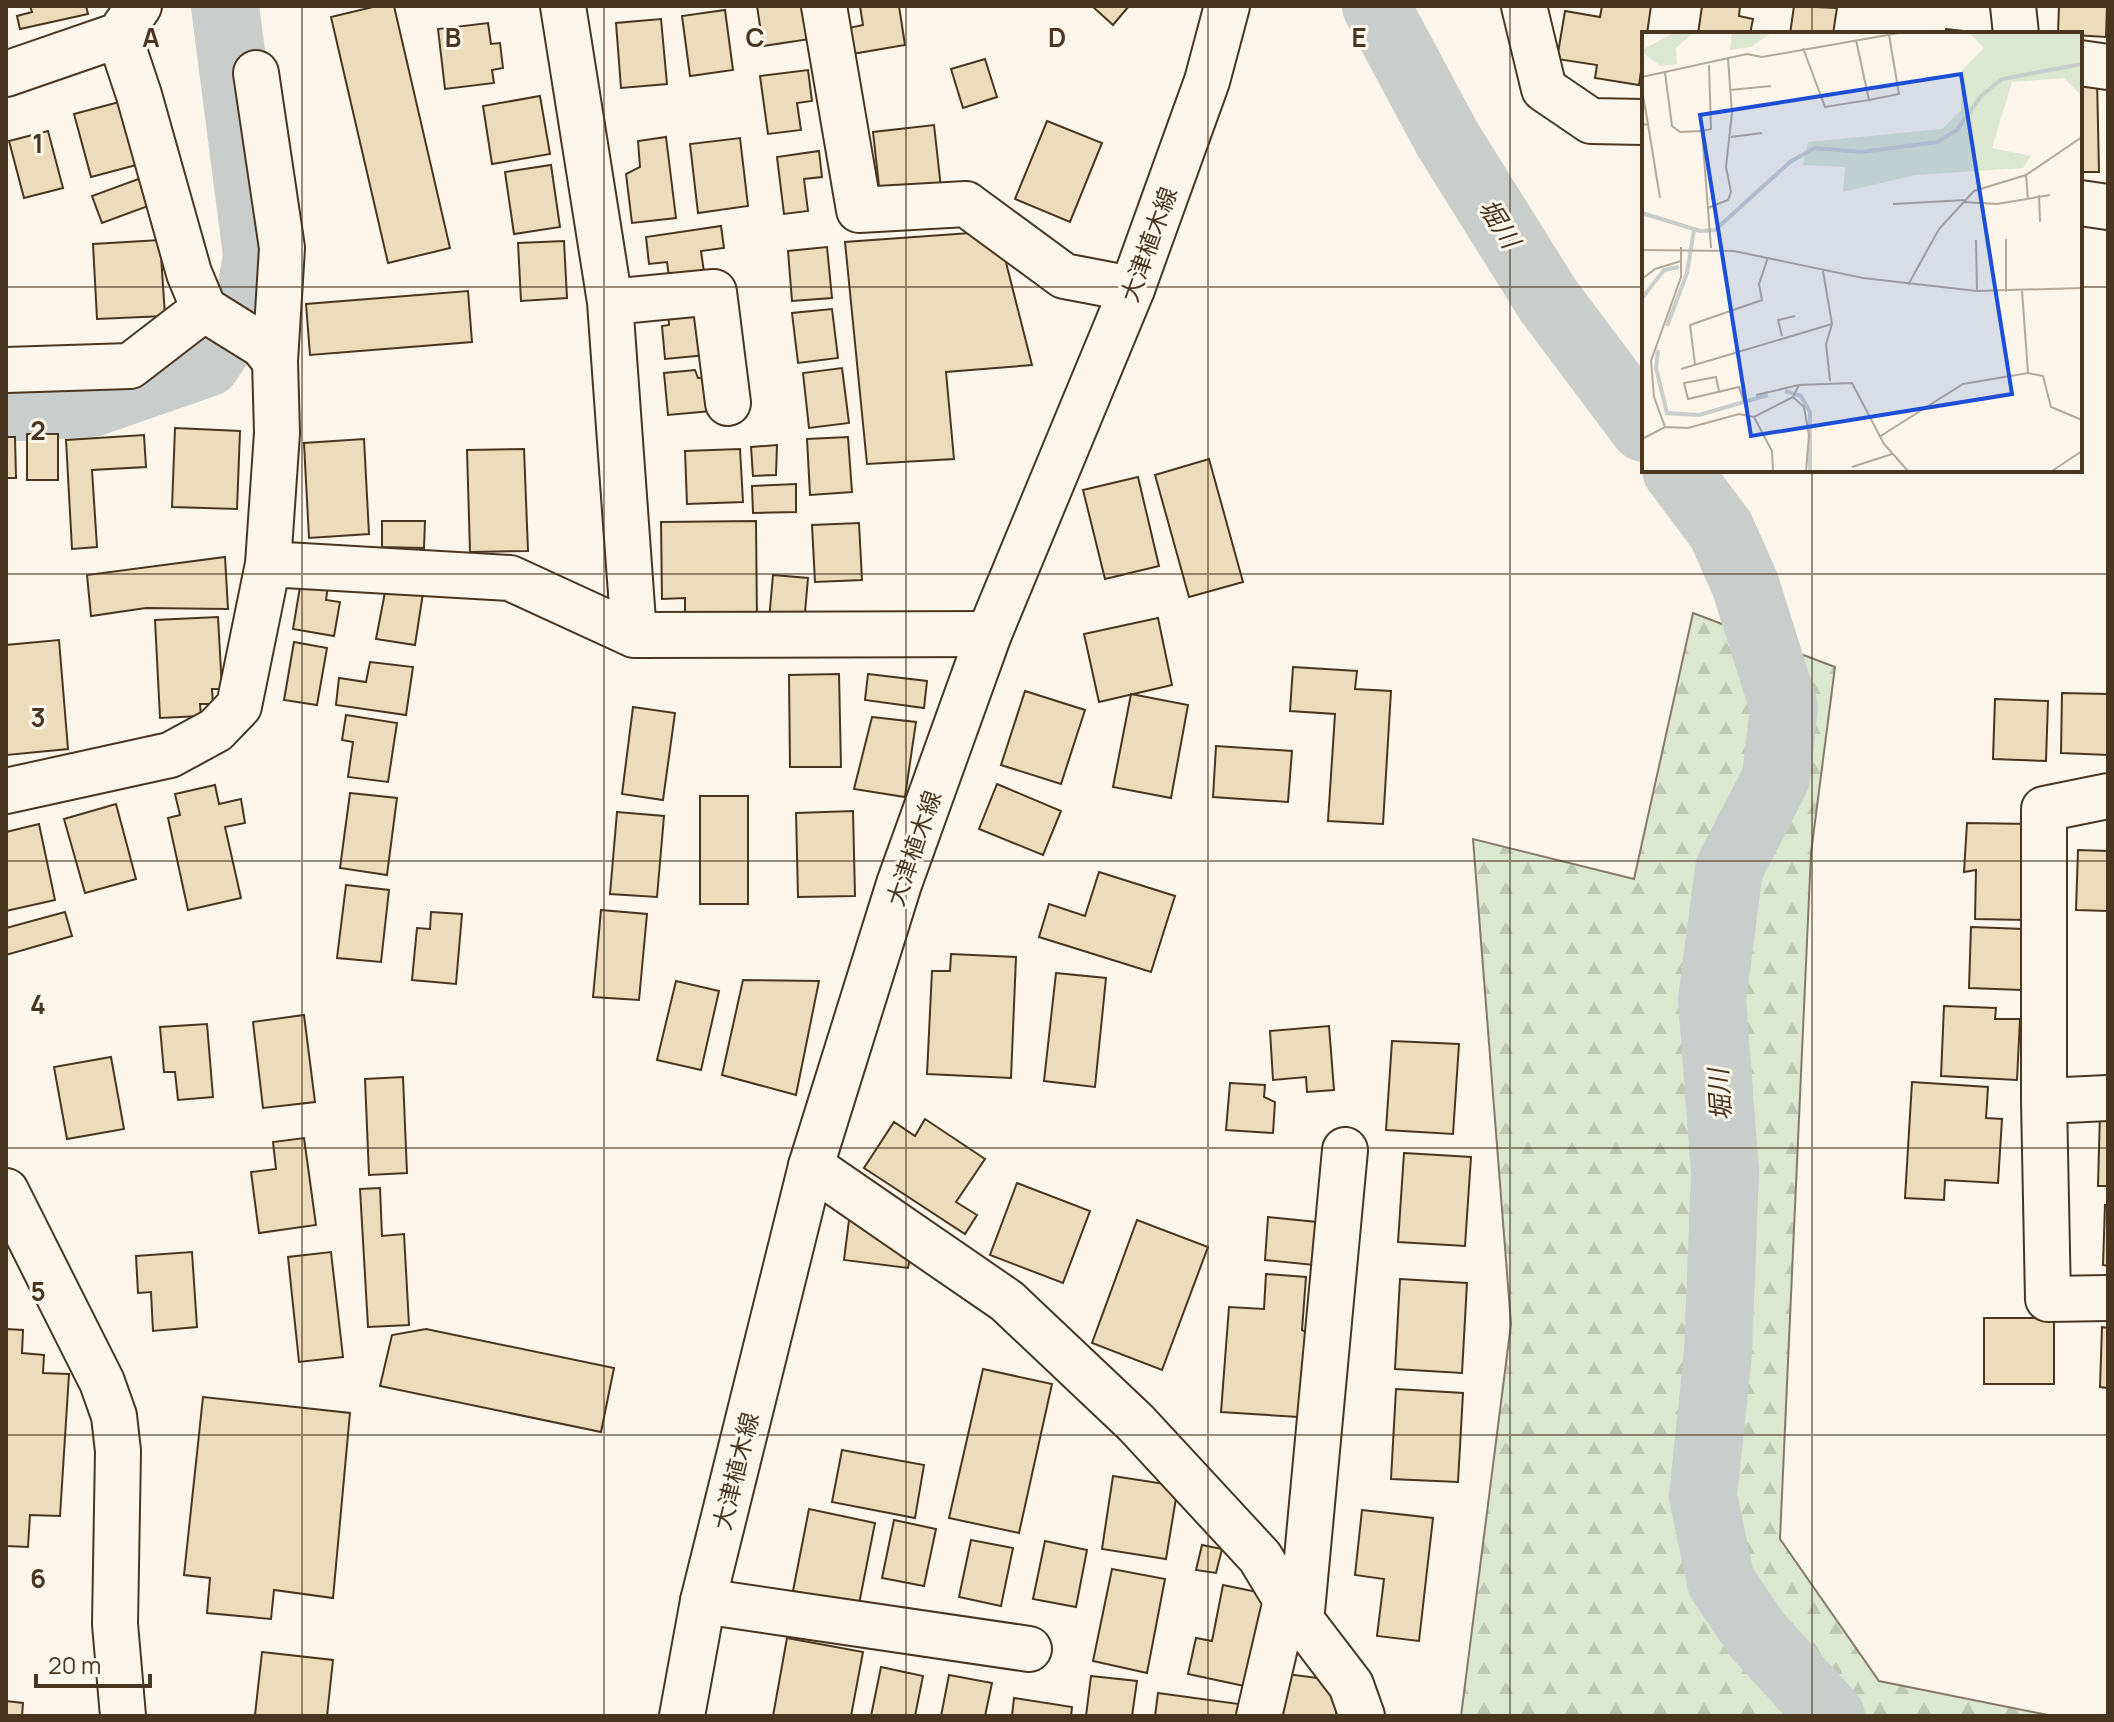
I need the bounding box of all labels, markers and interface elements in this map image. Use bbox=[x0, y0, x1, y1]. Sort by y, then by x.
text: A bbox=[142, 19, 160, 55]
text: B bbox=[445, 19, 461, 55]
text: C bbox=[745, 19, 765, 55]
text: D bbox=[1048, 19, 1066, 55]
text: E bbox=[1351, 19, 1367, 55]
inset map bbox=[1642, 32, 2082, 472]
text: 1 bbox=[32, 125, 44, 161]
street label: 大津植木線 bbox=[1112, 182, 1184, 306]
water label: 堀川 bbox=[1471, 191, 1531, 257]
text: 2 bbox=[30, 412, 46, 448]
text: 3 bbox=[30, 699, 46, 735]
street label: 大津植木線 bbox=[878, 786, 948, 910]
text: 4 bbox=[30, 986, 46, 1022]
water label: 堀川 bbox=[1699, 1065, 1739, 1122]
text: 5 bbox=[30, 1273, 46, 1309]
street label: 大津植木線 bbox=[704, 1409, 766, 1533]
text: 6 bbox=[30, 1560, 46, 1596]
scale bar bbox=[36, 1638, 150, 1688]
text: 20 m bbox=[48, 1648, 101, 1681]

